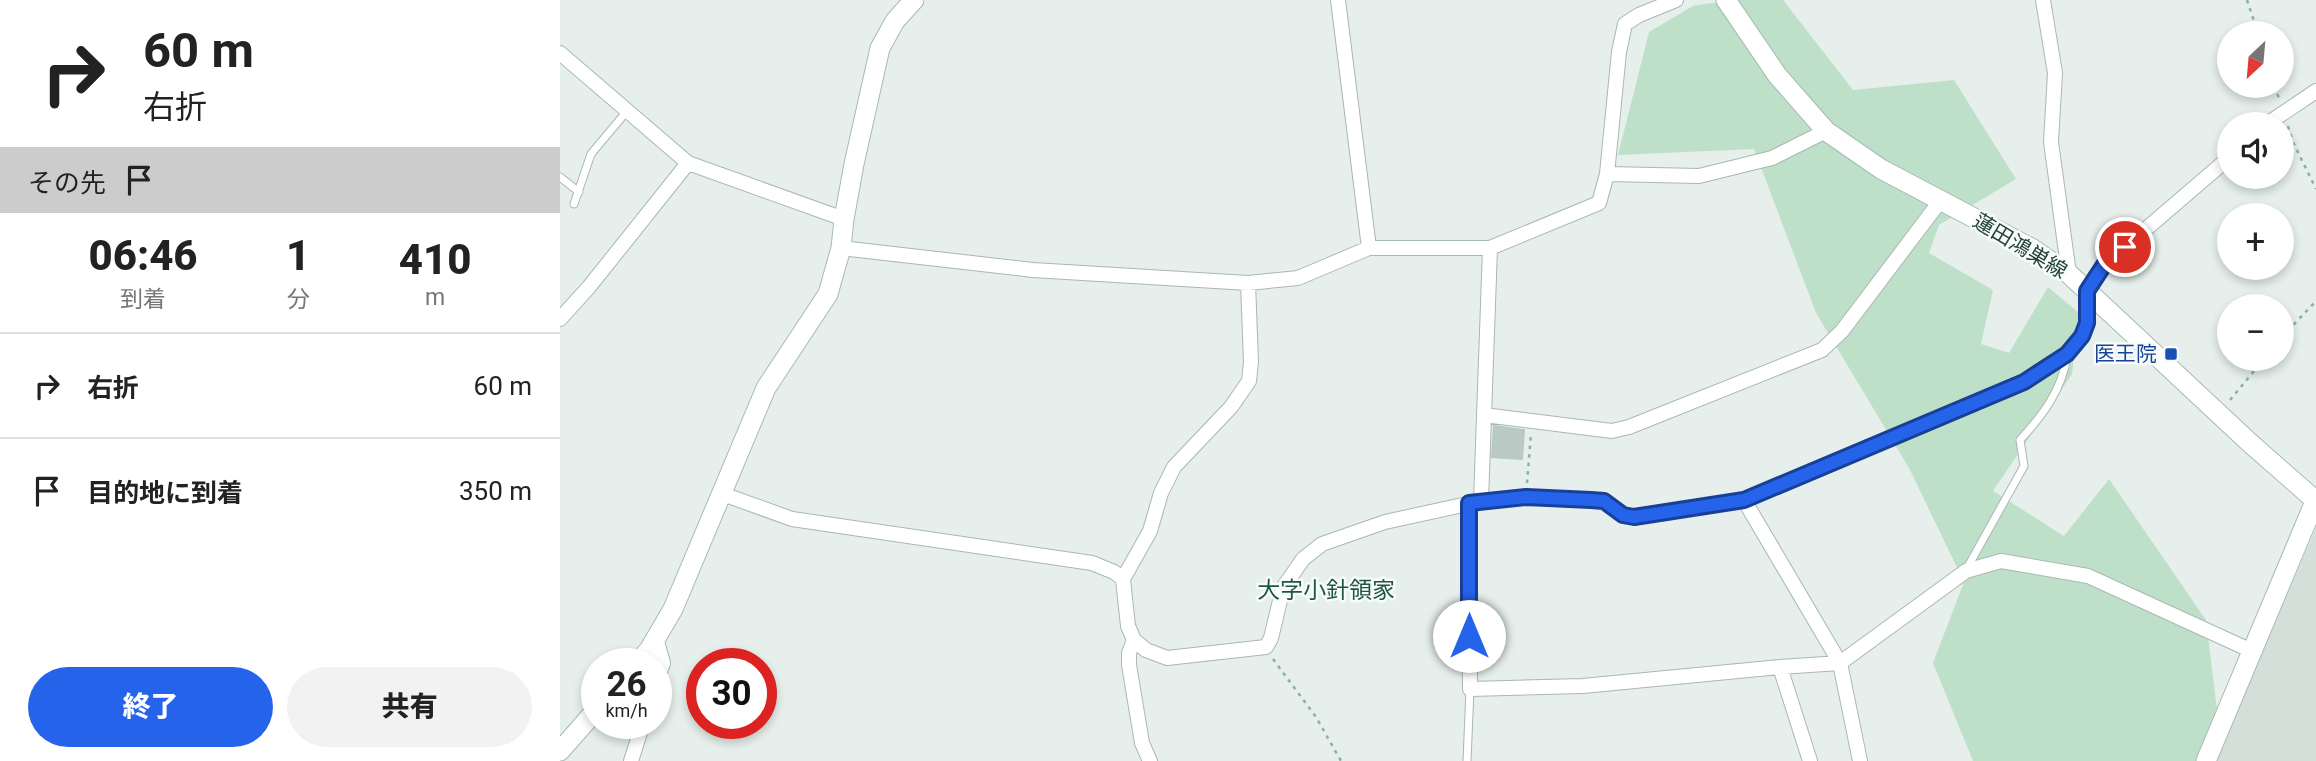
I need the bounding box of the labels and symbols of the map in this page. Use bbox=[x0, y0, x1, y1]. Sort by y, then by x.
north arrow bbox=[2217, 21, 2294, 98]
street label: 蓮田鴻巣線 bbox=[1969, 209, 2071, 283]
pin bbox=[2095, 217, 2155, 277]
place label: 医王院 bbox=[2094, 342, 2157, 366]
marker: 医王院 bbox=[2163, 346, 2179, 362]
district label: 大字小針領家 bbox=[1257, 577, 1395, 604]
position arrow bbox=[1432, 599, 1506, 673]
speed limit sign: 30 bbox=[686, 648, 777, 739]

